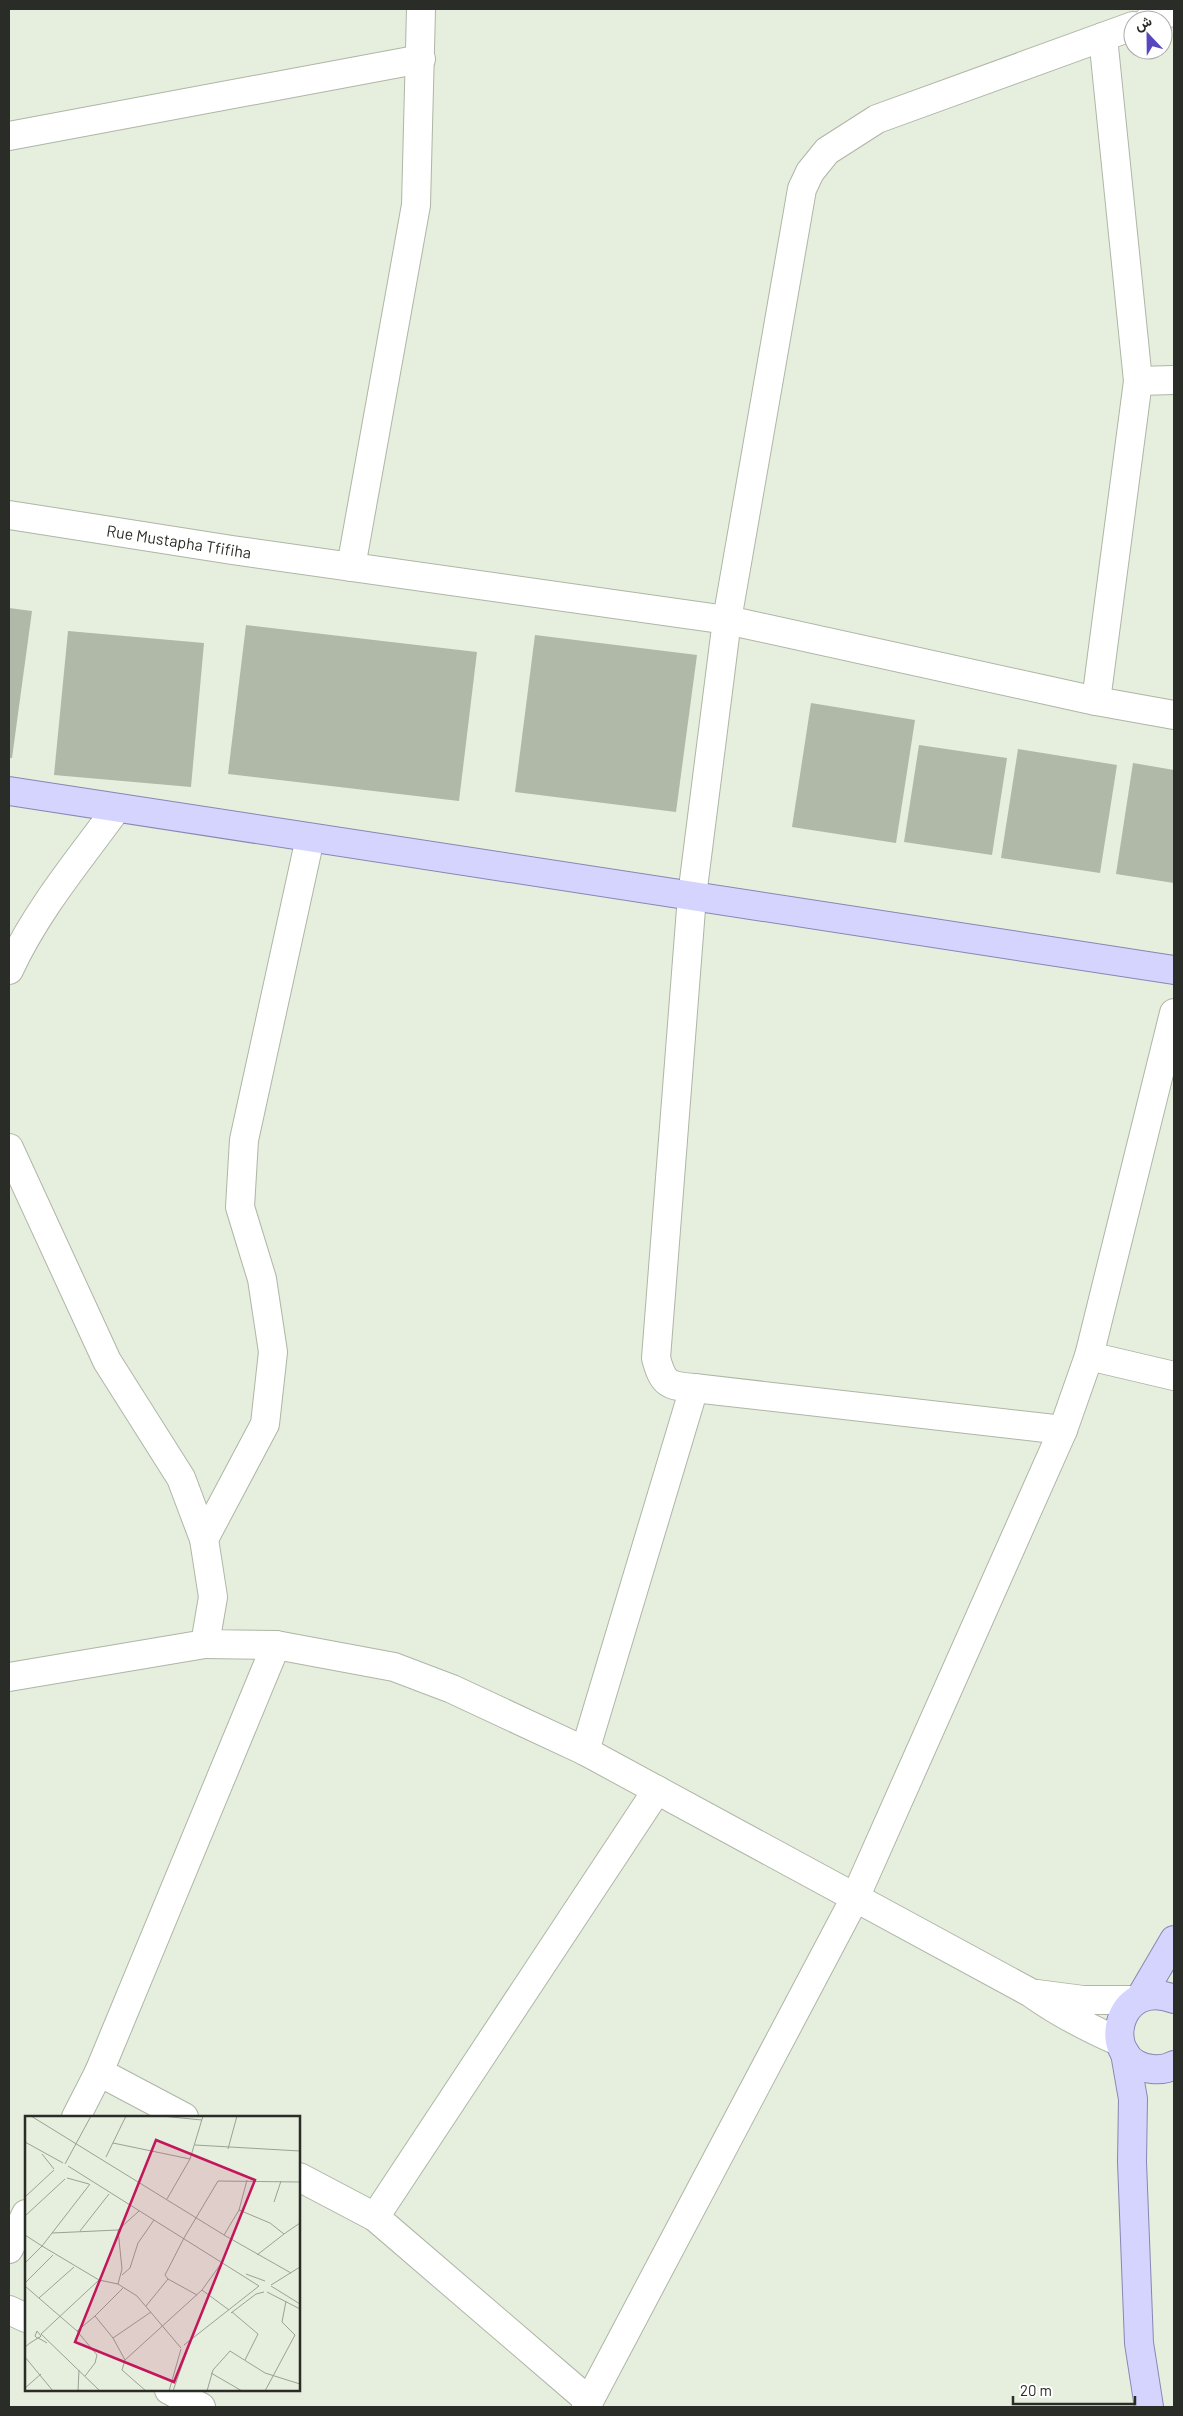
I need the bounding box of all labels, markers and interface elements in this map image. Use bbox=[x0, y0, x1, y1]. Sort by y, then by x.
north arrow bbox=[1123, 10, 1173, 60]
text: ش bbox=[1132, 11, 1154, 34]
street label: Rue Mustapha Tfifiha bbox=[105, 520, 253, 562]
inset map bbox=[25, 2116, 300, 2391]
scale bar bbox=[1013, 2374, 1136, 2406]
text: 20 m bbox=[1020, 2381, 1052, 2399]

